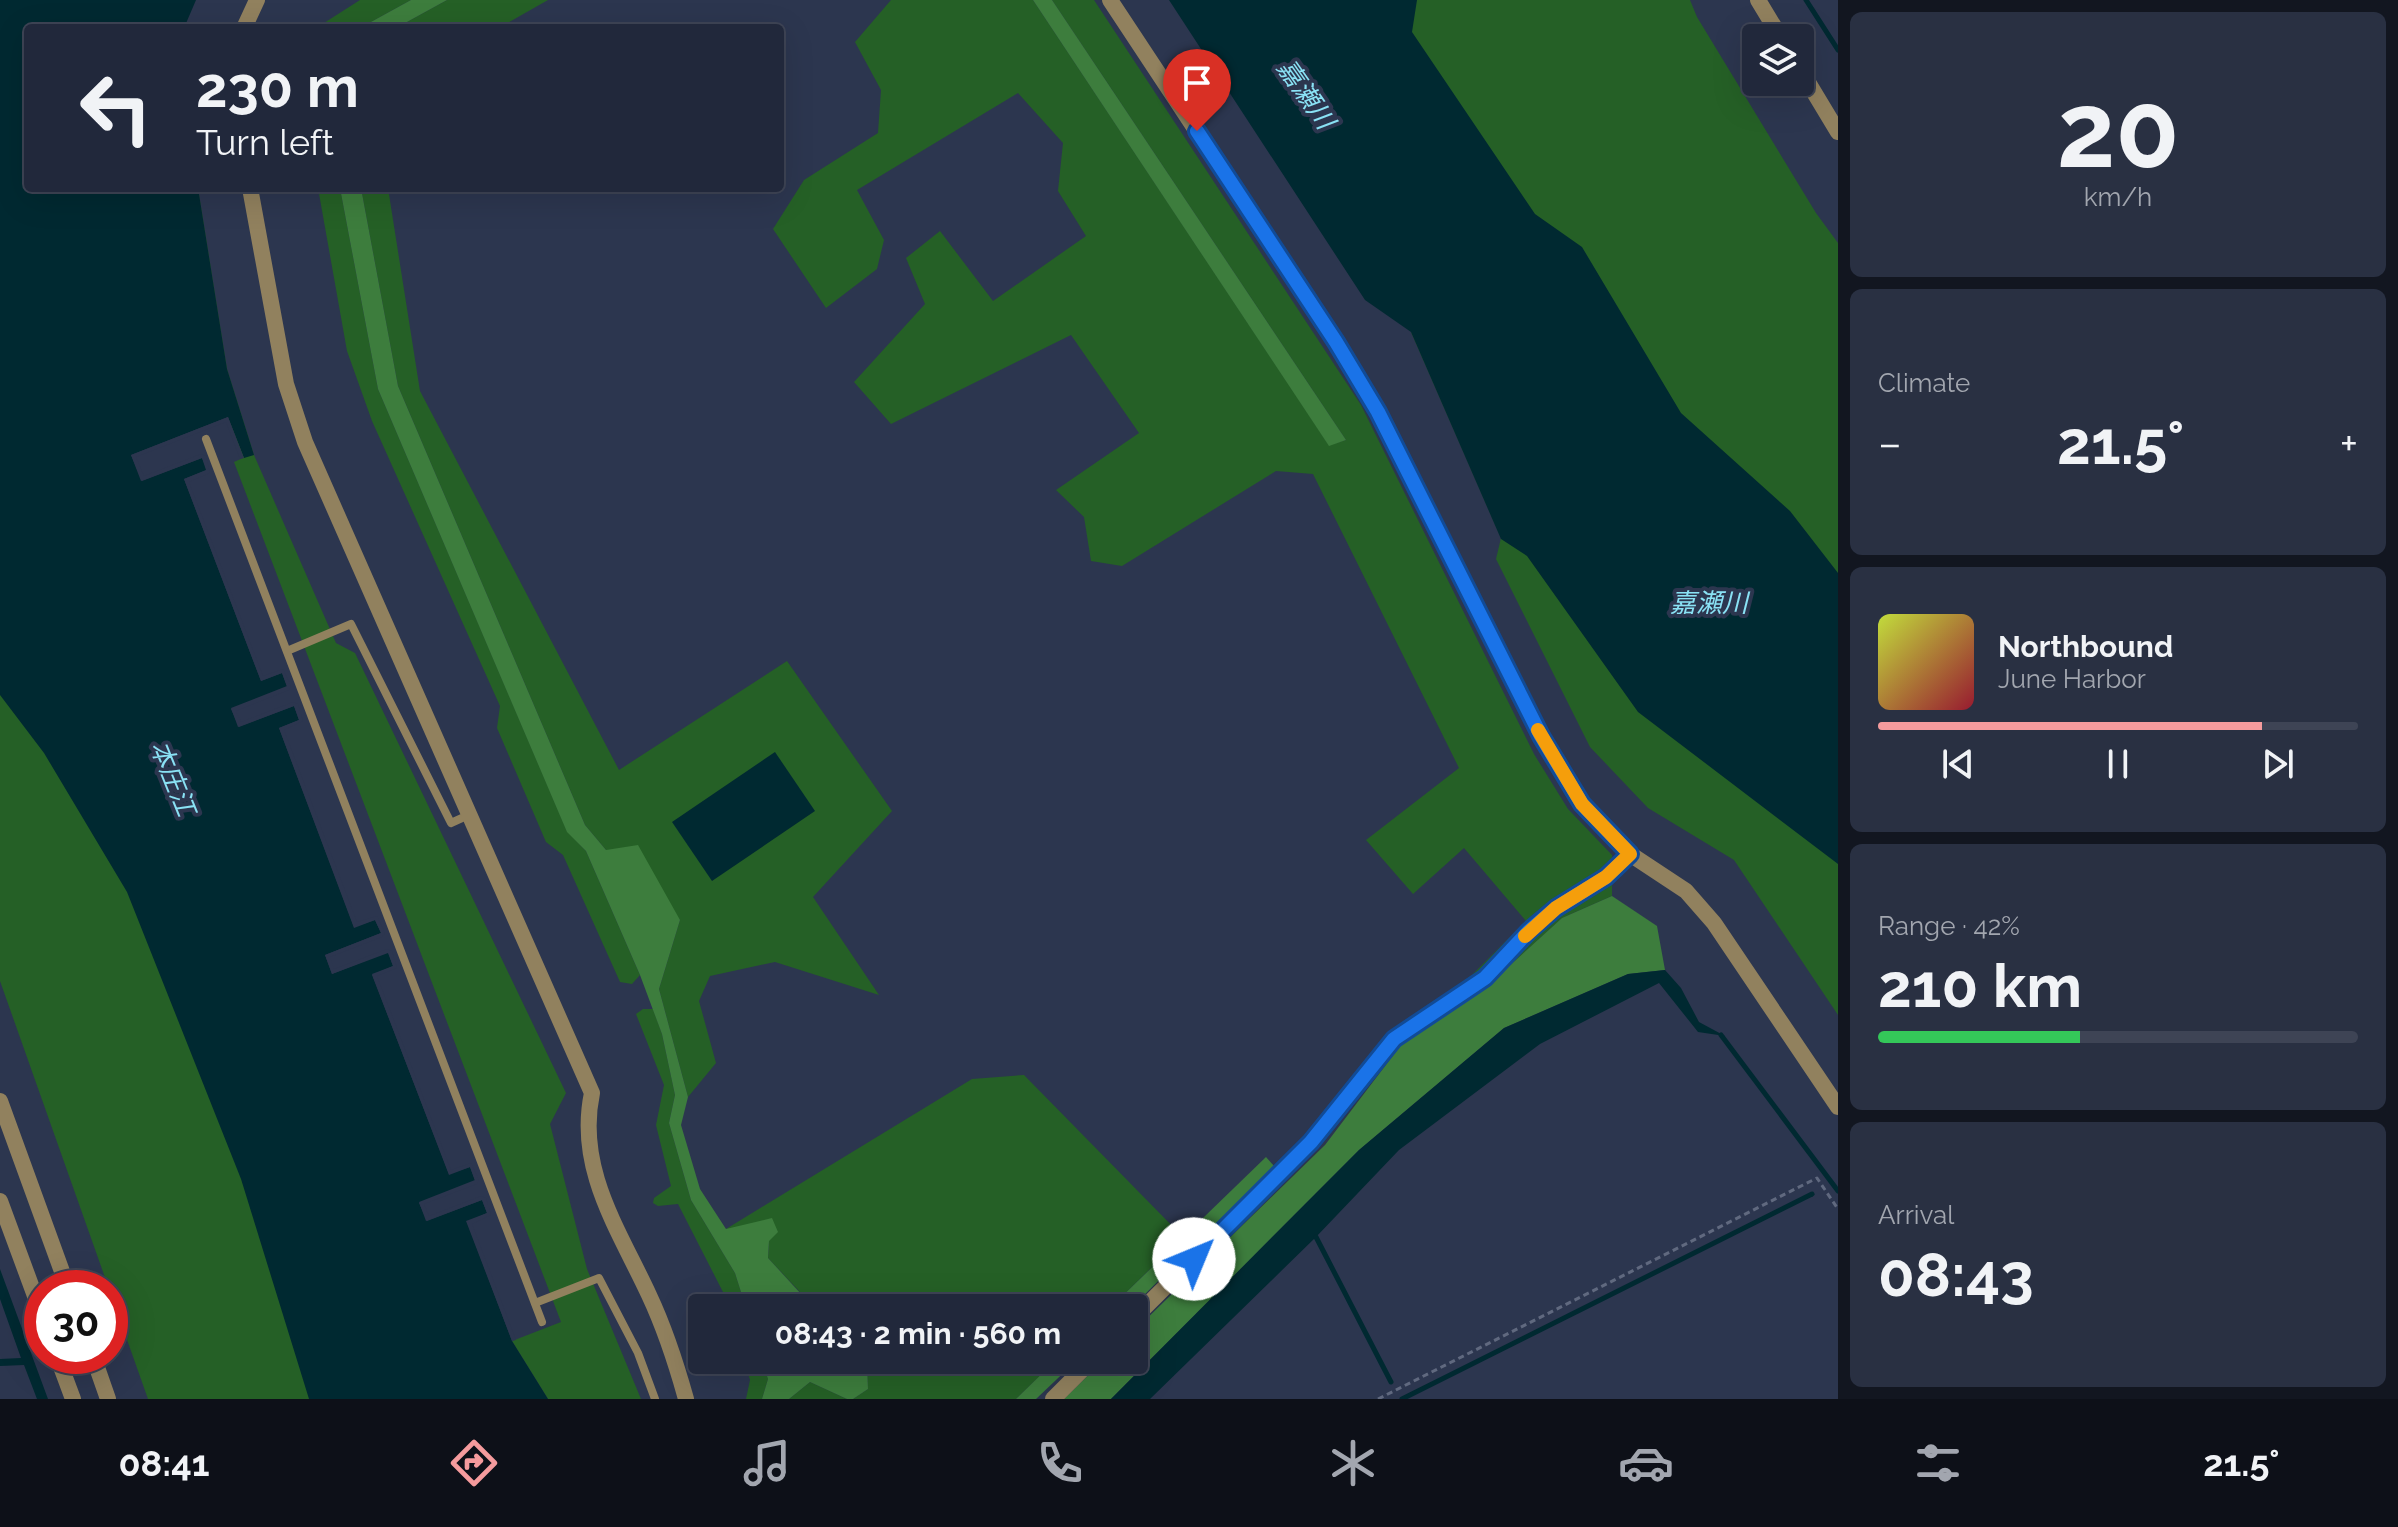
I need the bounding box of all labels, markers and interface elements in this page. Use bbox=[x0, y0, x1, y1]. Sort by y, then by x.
map controls bbox=[1742, 24, 1814, 96]
button: layers bbox=[1742, 24, 1814, 96]
pin bbox=[1163, 49, 1231, 131]
water label: 嘉瀬川 bbox=[1271, 53, 1342, 137]
text: 230 m bbox=[196, 54, 359, 120]
icon: left bbox=[64, 56, 168, 160]
icon: arrive bbox=[1175, 61, 1219, 105]
text: 20 bbox=[2057, 69, 2179, 191]
text: Turn left bbox=[196, 121, 334, 163]
text: km/h bbox=[2084, 182, 2152, 212]
text: Climate bbox=[1878, 368, 1970, 398]
text: 21.5° bbox=[2057, 408, 2184, 478]
text: − bbox=[1878, 418, 1902, 469]
text: + bbox=[2340, 418, 2358, 469]
water label: 嘉瀬川 bbox=[1670, 588, 1751, 618]
text: Northbound bbox=[1998, 629, 2173, 664]
text: June Harbor bbox=[1998, 664, 2146, 694]
water label: 本庄江 bbox=[144, 736, 203, 823]
icon: previous bbox=[1936, 742, 1980, 786]
icon: pause bbox=[2096, 742, 2140, 786]
icon: next bbox=[2256, 742, 2300, 786]
text: Range · 42% bbox=[1878, 911, 2020, 941]
text: 210 km bbox=[1878, 951, 2082, 1021]
text: Arrival bbox=[1878, 1200, 1954, 1230]
position arrow bbox=[1152, 1217, 1236, 1301]
text: 08:43 bbox=[1878, 1240, 2034, 1310]
speed limit sign: 30 bbox=[24, 1270, 128, 1374]
text: 08:43 · 2 min · 560 m bbox=[775, 1316, 1061, 1351]
icon: directions bbox=[446, 1435, 502, 1491]
icon: music bbox=[739, 1435, 795, 1491]
icon: phone bbox=[1032, 1435, 1088, 1491]
icon: climate bbox=[1325, 1435, 1381, 1491]
icon: car bbox=[1618, 1435, 1674, 1491]
icon: filters bbox=[1910, 1435, 1966, 1491]
text: 08:41 bbox=[118, 1442, 210, 1484]
text: 21.5° bbox=[2203, 1442, 2280, 1484]

